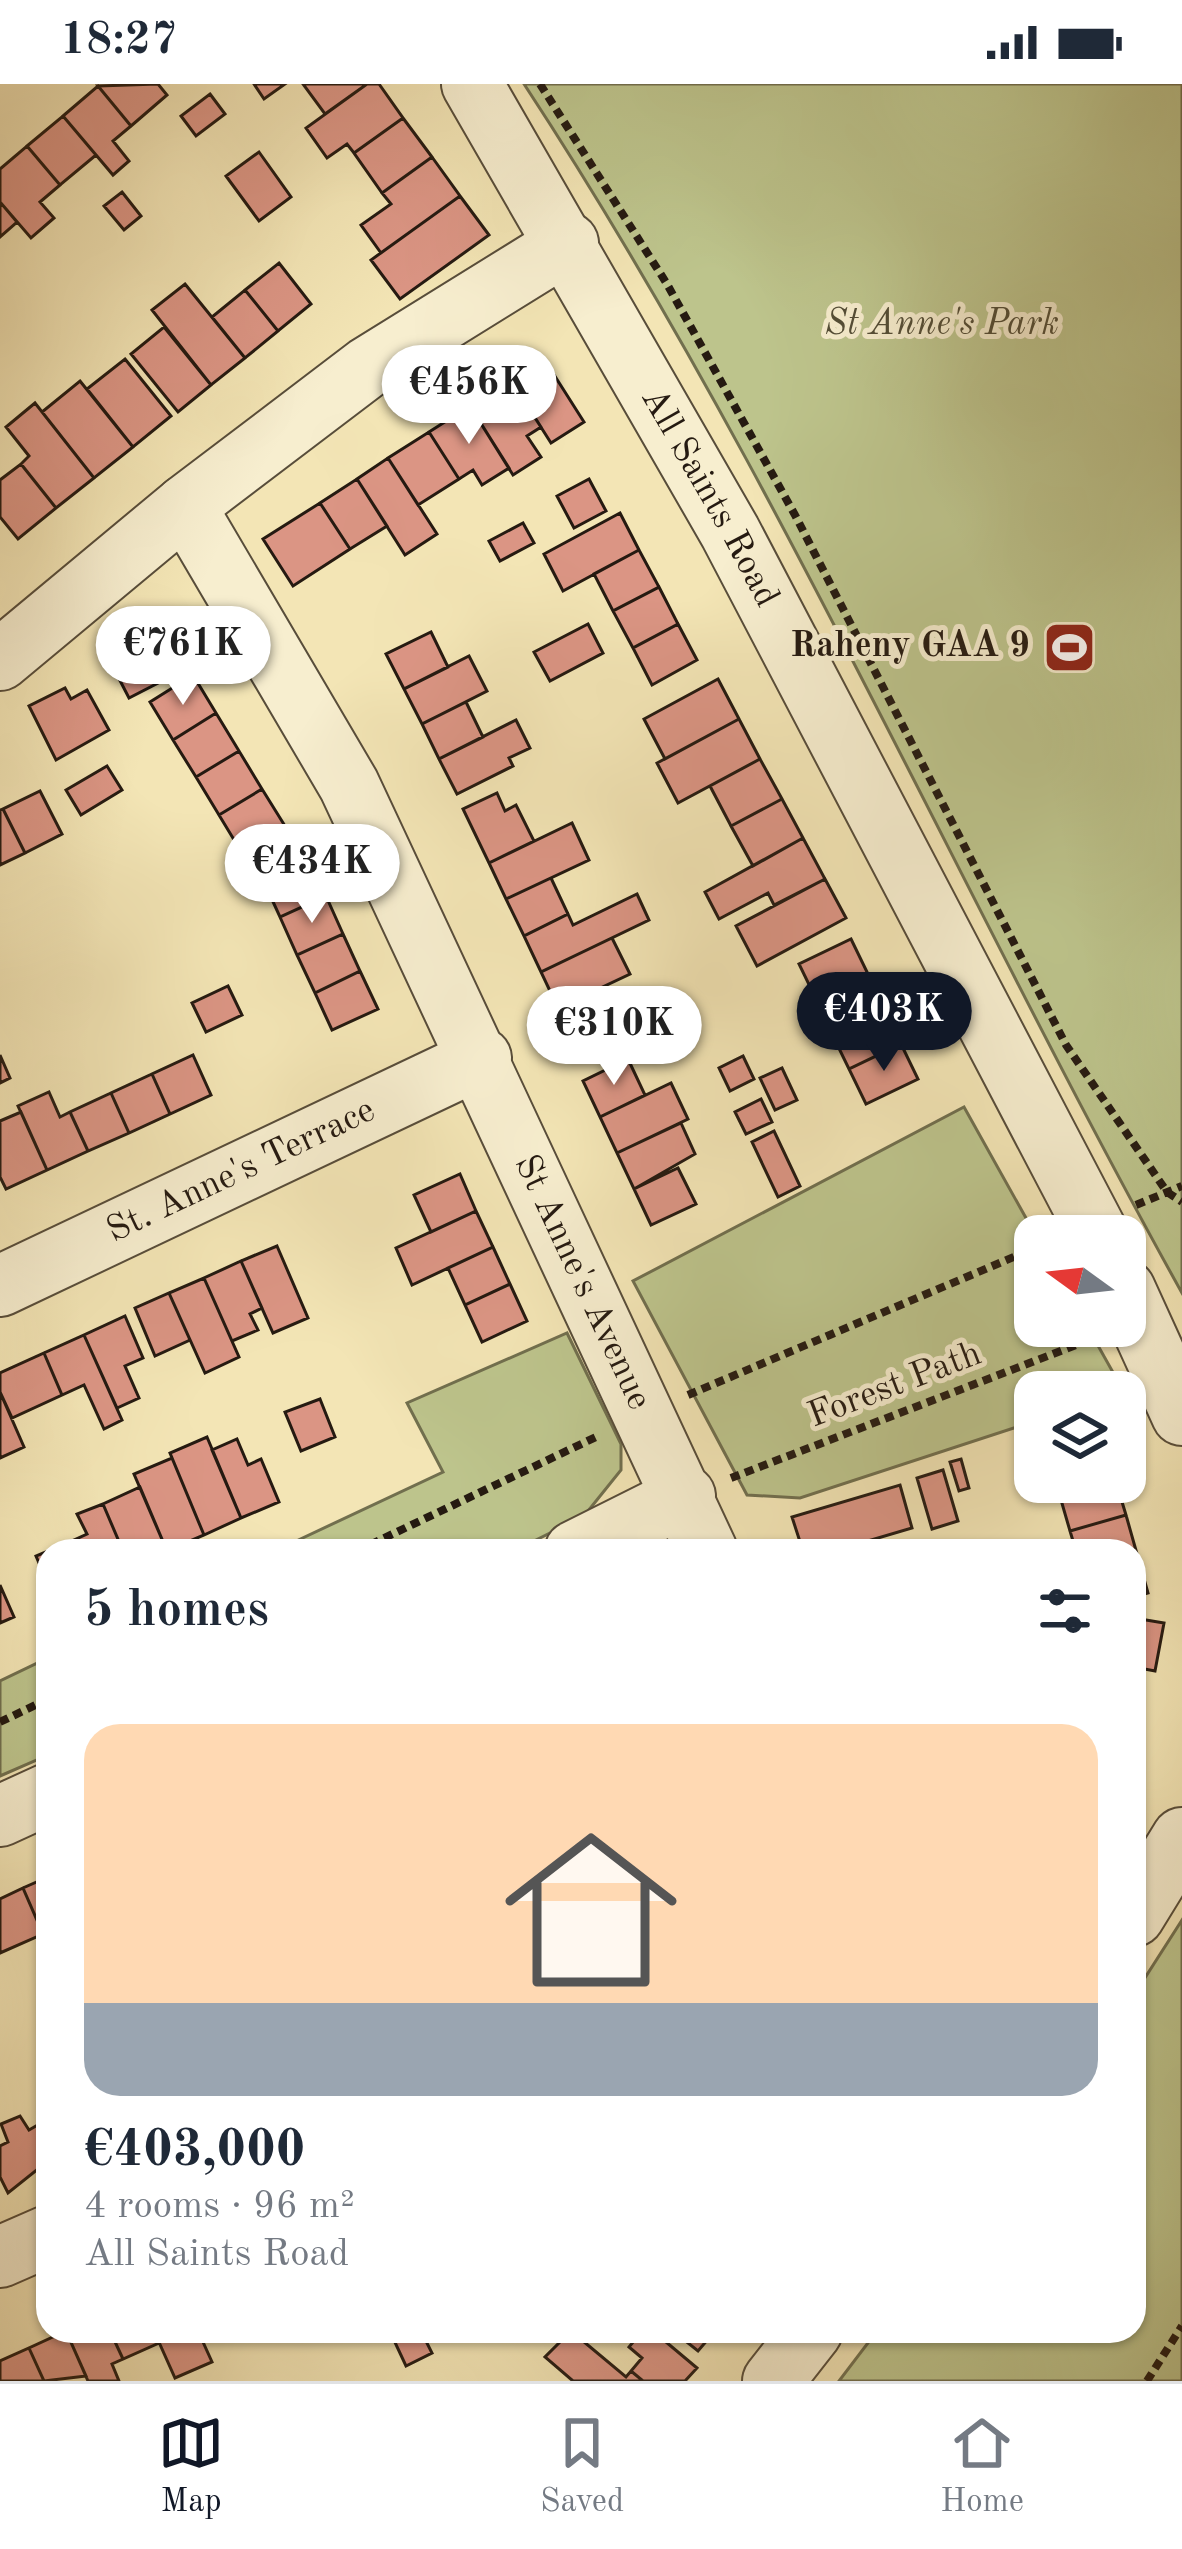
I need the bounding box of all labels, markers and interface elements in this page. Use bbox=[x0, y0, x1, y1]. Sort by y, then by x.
text: 18:27 bbox=[60, 19, 177, 64]
park label: St Anne's Park bbox=[825, 306, 1059, 343]
pin: €456K bbox=[385, 345, 553, 447]
text: €456K bbox=[409, 364, 529, 403]
street label: All Saints Road bbox=[633, 382, 784, 613]
pin: €761K bbox=[99, 606, 267, 708]
sports icon: Raheny GAA 9 bbox=[1041, 619, 1097, 675]
text: €761K bbox=[123, 625, 243, 664]
place label: Raheny GAA 9 bbox=[790, 629, 1030, 665]
pin: €434K bbox=[228, 824, 396, 926]
text: €434K bbox=[252, 843, 372, 882]
pin: €403K bbox=[800, 972, 968, 1074]
pin: €310K bbox=[530, 986, 698, 1088]
text: €403K bbox=[824, 991, 944, 1030]
text: €310K bbox=[554, 1005, 674, 1044]
street label: St. Anne's Terrace bbox=[102, 1093, 381, 1250]
street label: St Anne's Avenue bbox=[507, 1150, 657, 1416]
north arrow bbox=[1014, 1215, 1146, 1347]
map controls bbox=[1014, 1215, 1146, 1503]
street label: Forest Path bbox=[804, 1337, 986, 1435]
button: layers bbox=[1014, 1371, 1146, 1503]
icon: filters bbox=[1032, 1578, 1098, 1644]
text: 5 homes bbox=[84, 1586, 269, 1637]
icon: home bbox=[483, 1802, 699, 2018]
text: €403,000 bbox=[84, 2126, 305, 2177]
text: 4 rooms · 96 m² bbox=[84, 2187, 355, 2226]
text: All Saints Road bbox=[84, 2235, 349, 2274]
tab: Map bbox=[158, 2410, 224, 2523]
tab: Saved bbox=[540, 2410, 624, 2523]
tab: Home bbox=[940, 2410, 1024, 2523]

